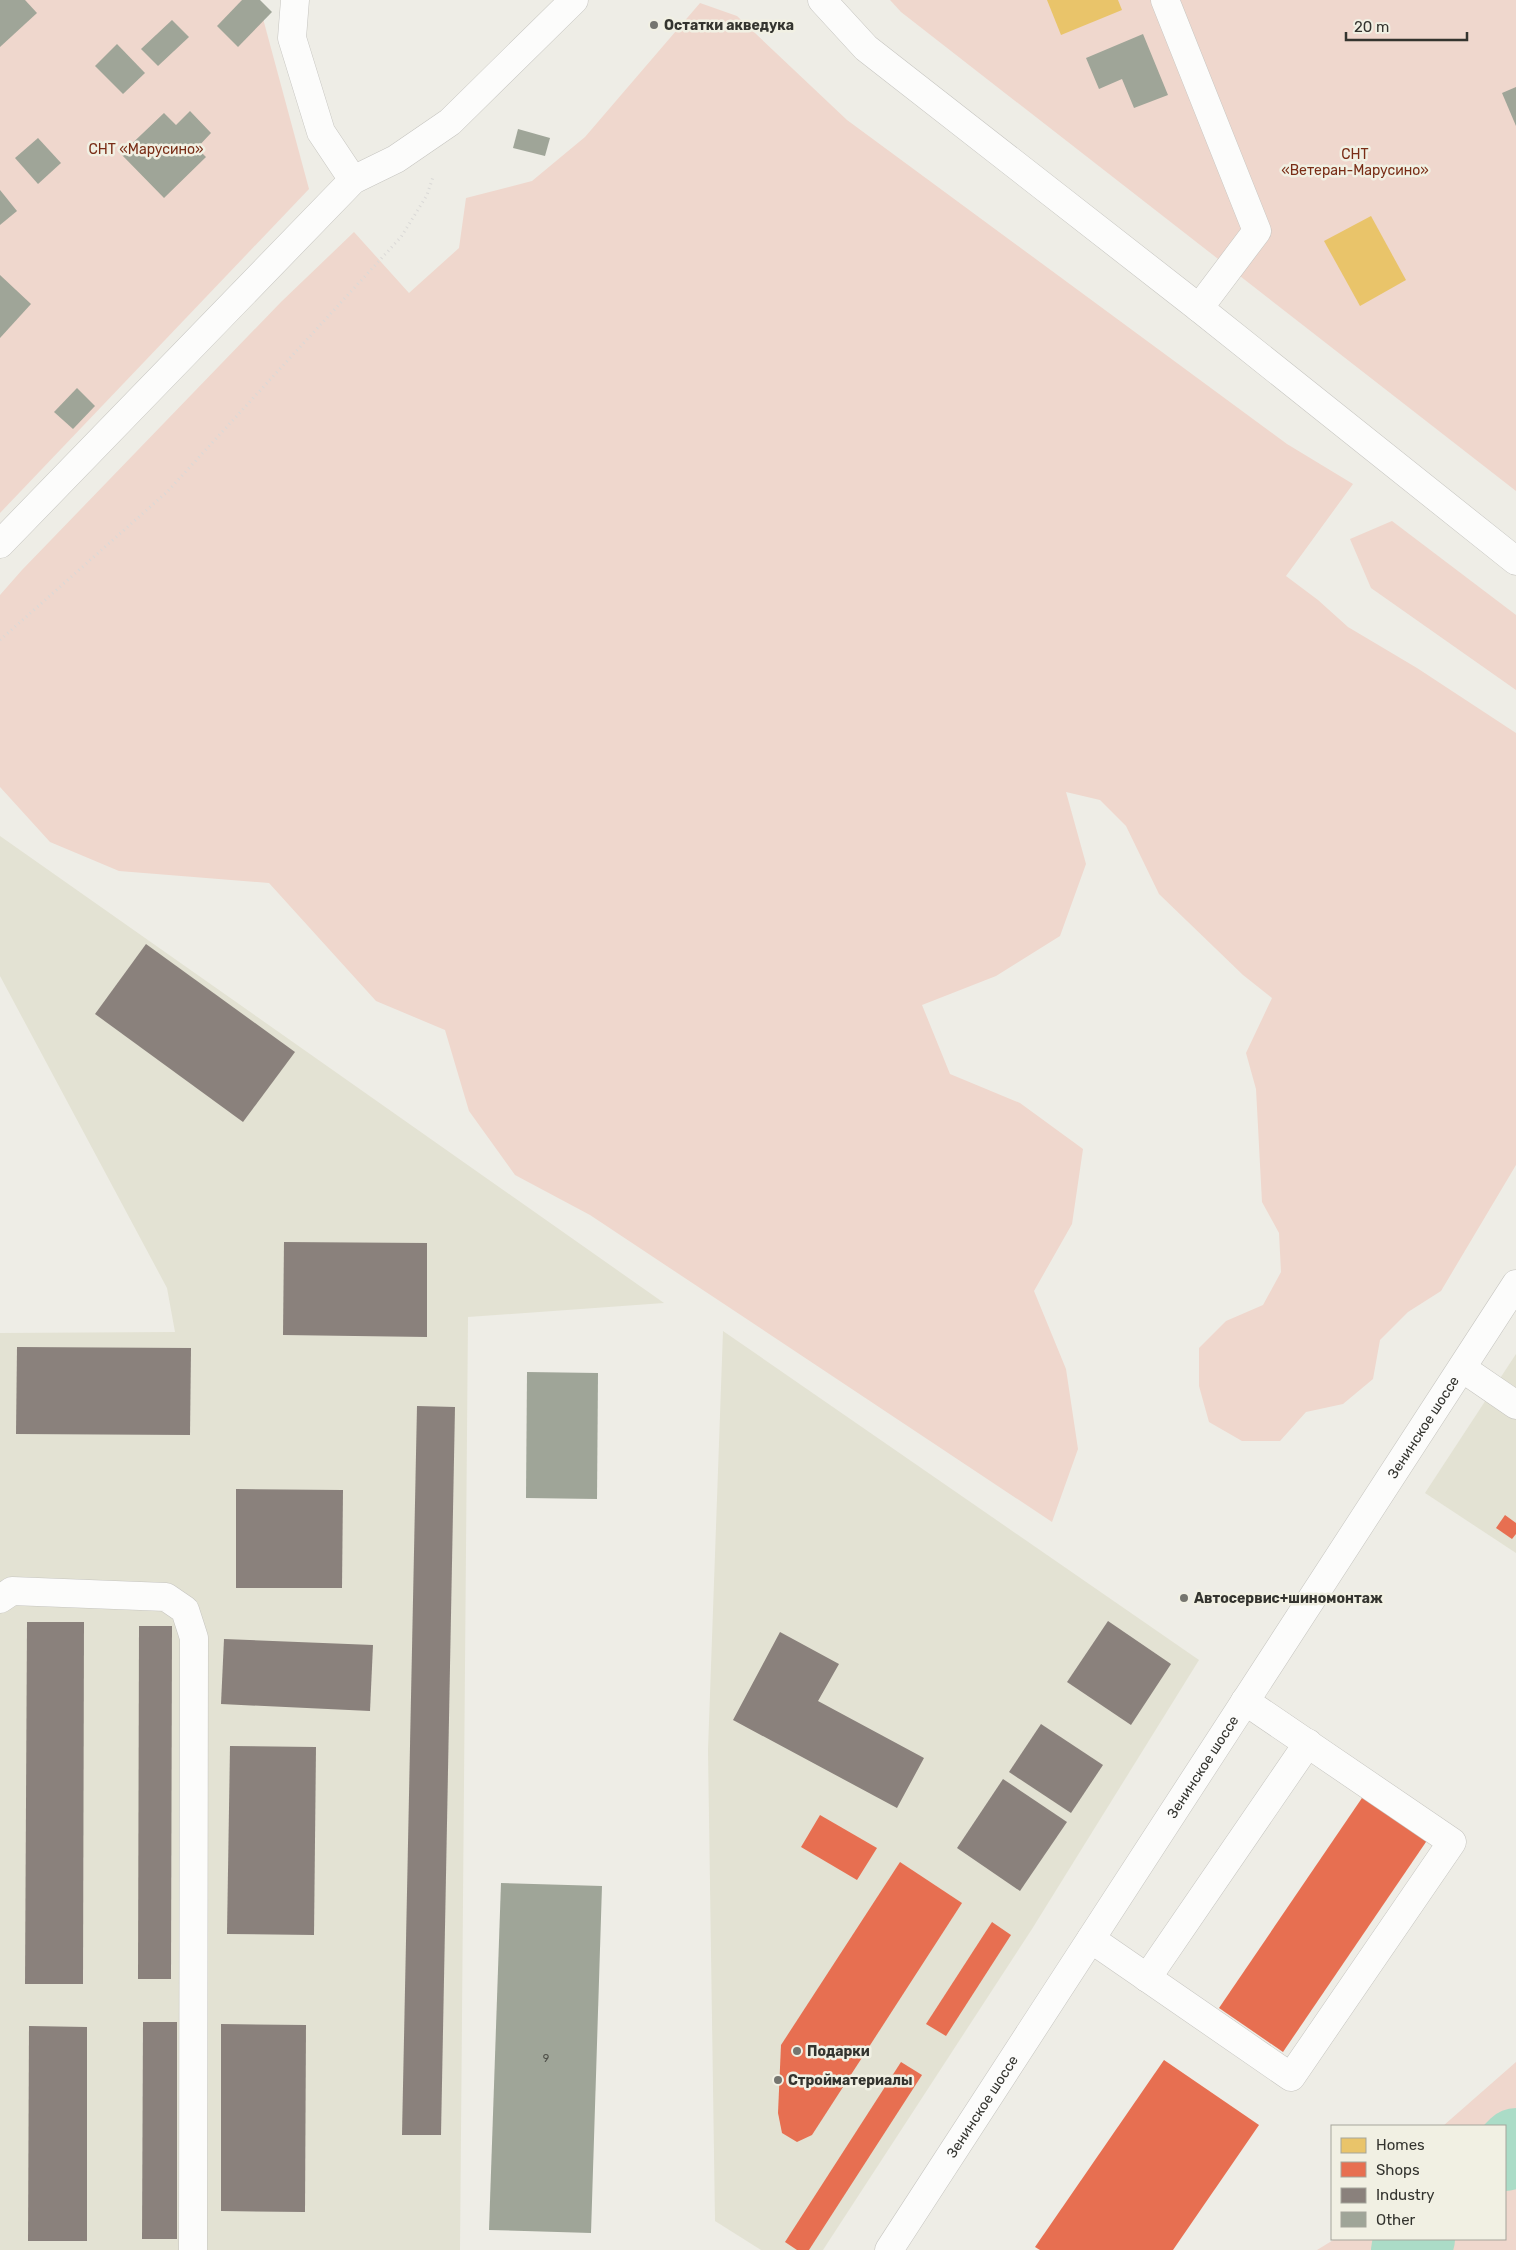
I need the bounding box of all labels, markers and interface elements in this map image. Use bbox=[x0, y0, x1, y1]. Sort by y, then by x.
scale bar bbox=[1346, 10, 1467, 42]
place label: Остатки акведука bbox=[664, 17, 794, 34]
text: 20 m bbox=[1354, 18, 1389, 36]
marker: Остатки акведука bbox=[648, 19, 660, 31]
park label: СНТ «Марусино» bbox=[88, 141, 204, 158]
park label: СНТ «Ветеран-Марусино» bbox=[1281, 146, 1429, 179]
street label: Зенинское шоссе bbox=[1384, 1373, 1463, 1482]
place label: Автосервис+шиномонтаж bbox=[1194, 1590, 1383, 1607]
marker: Автосервис+шиномонтаж bbox=[1178, 1592, 1190, 1604]
street label: Зенинское шоссе bbox=[1163, 1712, 1242, 1821]
place label: Подарки bbox=[807, 2043, 870, 2060]
marker: Подарки bbox=[791, 2045, 803, 2057]
house number: 9 bbox=[543, 2052, 549, 2065]
street label: Зенинское шоссе bbox=[943, 2052, 1022, 2161]
place label: Стройматериалы bbox=[788, 2072, 913, 2089]
marker: Стройматериалы bbox=[772, 2074, 784, 2086]
legend bbox=[1331, 2125, 1506, 2240]
text: Homes bbox=[1376, 2136, 1425, 2154]
text: Shops bbox=[1376, 2161, 1420, 2179]
text: Industry bbox=[1376, 2186, 1435, 2204]
text: Other bbox=[1376, 2211, 1416, 2229]

